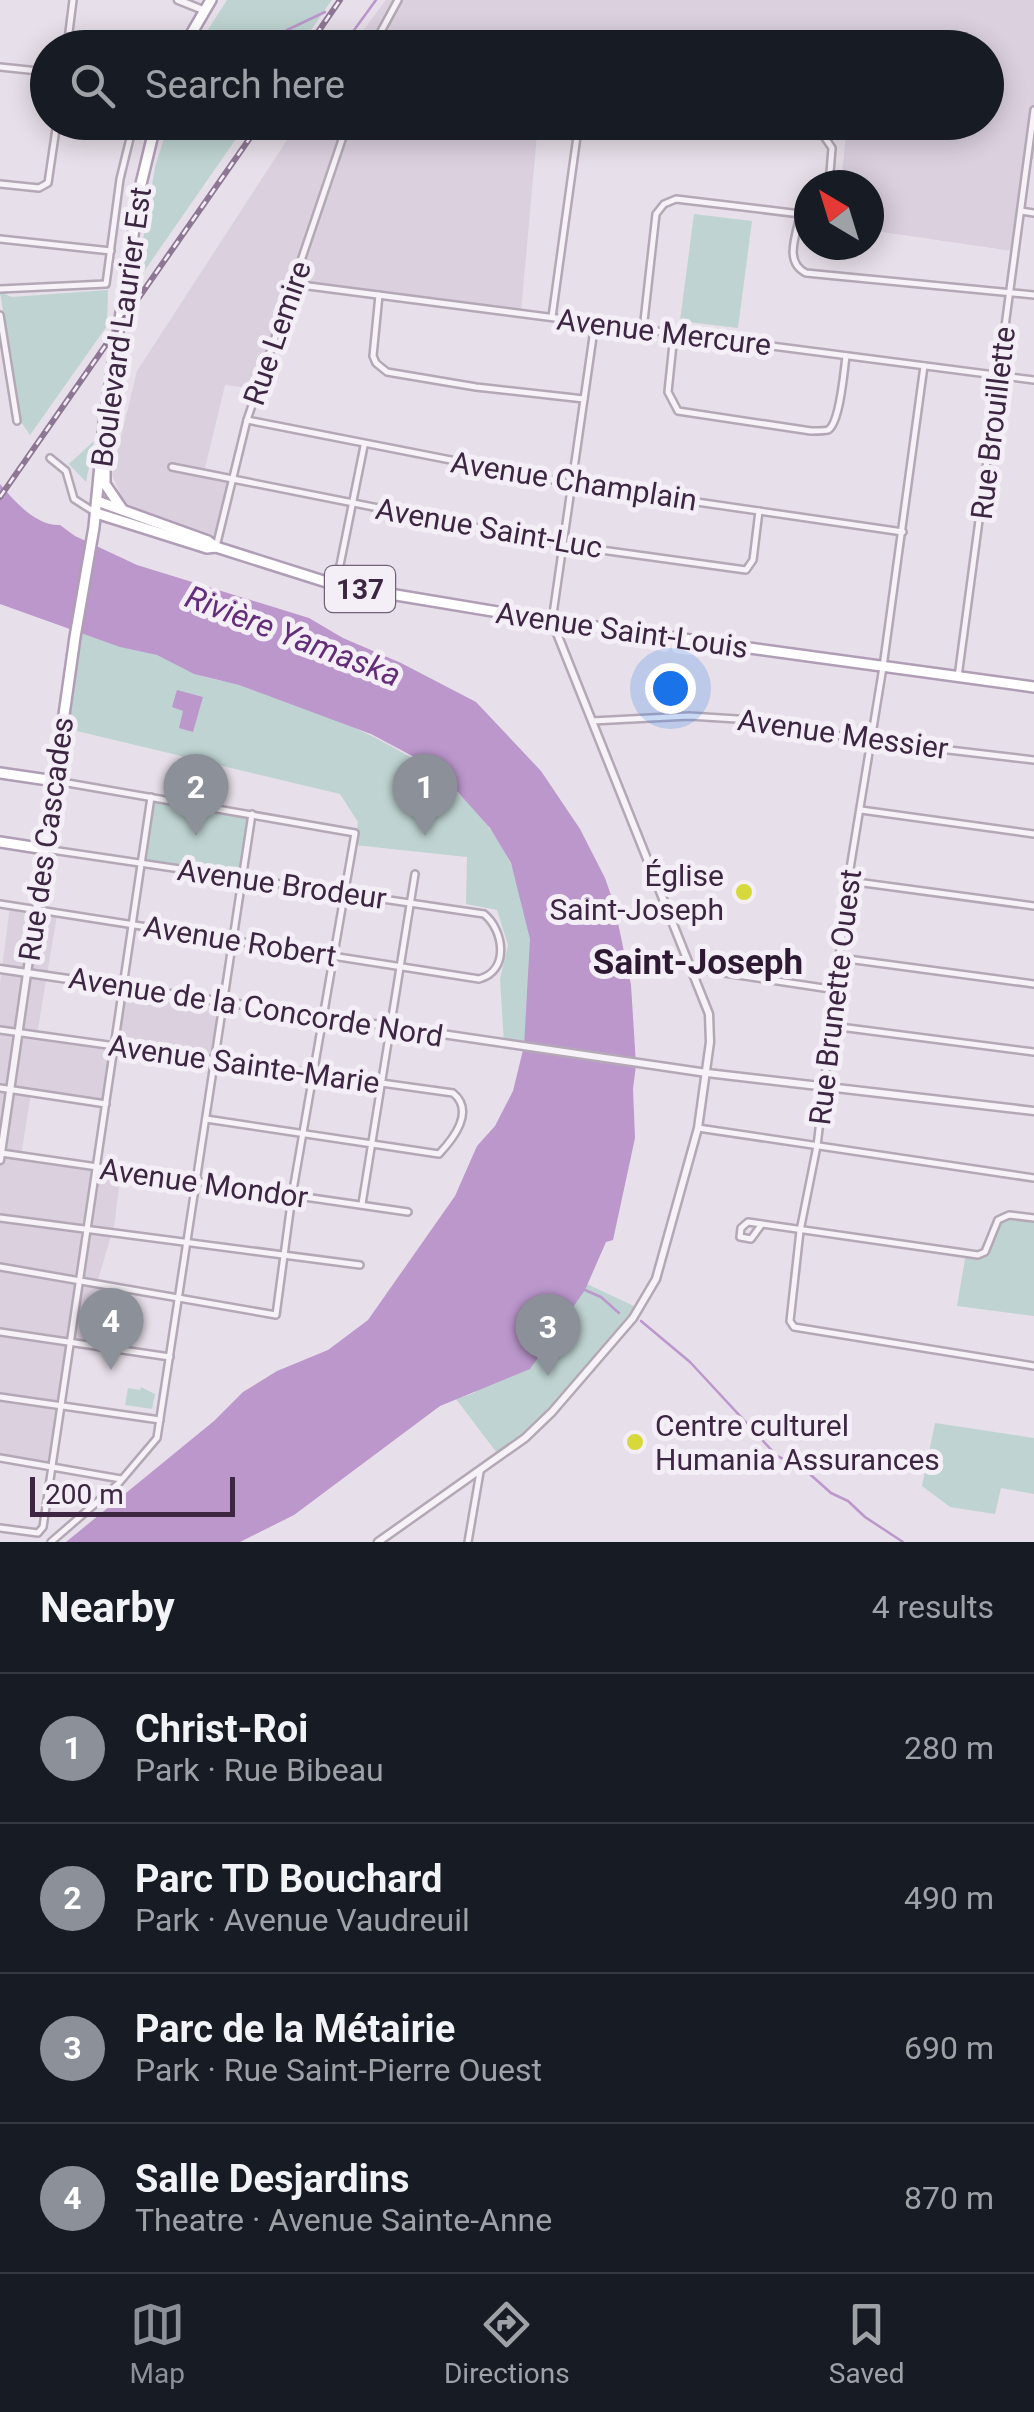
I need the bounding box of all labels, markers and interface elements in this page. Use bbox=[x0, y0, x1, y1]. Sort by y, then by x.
search box bbox=[30, 30, 1004, 140]
icon: search bbox=[65, 58, 120, 113]
text: Search here bbox=[145, 63, 345, 107]
north arrow bbox=[794, 170, 884, 260]
street label: Boulevard Laurier Est bbox=[84, 185, 158, 469]
street label: Rue Lemire bbox=[236, 256, 318, 410]
street label: Avenue Mercure bbox=[555, 301, 773, 363]
street label: Rue Brouillette bbox=[964, 325, 1022, 521]
street label: Avenue Champlain bbox=[449, 444, 699, 518]
street label: Avenue Saint-Luc bbox=[373, 491, 605, 565]
road number: 137 bbox=[325, 566, 395, 612]
water label: Rivière Yamaska bbox=[180, 578, 406, 694]
street label: Avenue Saint-Louis bbox=[494, 595, 750, 665]
your location bbox=[645, 663, 696, 714]
street label: Avenue Messier bbox=[736, 702, 950, 766]
street label: Rue des Cascades bbox=[12, 715, 80, 963]
pin: 2 bbox=[164, 754, 228, 836]
pin: 1 bbox=[392, 754, 458, 836]
street label: Avenue Brodeur bbox=[175, 852, 389, 916]
place label: Église Saint-Joseph bbox=[549, 858, 724, 927]
street label: Rue Brunette Ouest bbox=[802, 867, 868, 1127]
marker: Église Saint-Joseph bbox=[733, 881, 755, 903]
street label: Avenue Robert bbox=[141, 908, 339, 974]
district label: Saint-Joseph bbox=[593, 942, 803, 983]
street label: Avenue de la Concorde Nord bbox=[66, 960, 446, 1054]
street label: Avenue Sainte-Marie bbox=[106, 1028, 382, 1100]
street label: Avenue Mondor bbox=[98, 1151, 310, 1215]
pin: 4 bbox=[78, 1288, 144, 1370]
pin: 3 bbox=[516, 1294, 580, 1376]
place label: Centre culturel Humania Assurances bbox=[655, 1408, 940, 1477]
marker: Centre culturel Humania Assurances bbox=[624, 1431, 646, 1453]
scale bar bbox=[30, 1472, 235, 1516]
text: 200 m bbox=[45, 1478, 124, 1511]
text: Nearby bbox=[40, 1583, 175, 1632]
text: 4 results bbox=[872, 1588, 994, 1626]
text: Christ-Roi bbox=[135, 1707, 308, 1751]
text: 1 bbox=[63, 1729, 82, 1767]
text: 280 m bbox=[904, 1729, 994, 1767]
text: Park · Rue Bibeau bbox=[135, 1751, 384, 1789]
text: Parc TD Bouchard bbox=[135, 1857, 442, 1901]
text: 2 bbox=[63, 1879, 82, 1917]
text: 490 m bbox=[904, 1879, 994, 1917]
text: Park · Avenue Vaudreuil bbox=[135, 1901, 470, 1939]
text: Parc de la Métairie bbox=[135, 2007, 455, 2051]
text: 3 bbox=[63, 2029, 82, 2067]
text: 690 m bbox=[904, 2029, 994, 2067]
text: Park · Rue Saint-Pierre Ouest bbox=[135, 2051, 542, 2089]
text: Salle Desjardins bbox=[135, 2157, 410, 2201]
text: 4 bbox=[63, 2179, 82, 2217]
text: 870 m bbox=[904, 2179, 994, 2217]
text: Theatre · Avenue Sainte-Anne bbox=[135, 2201, 552, 2239]
tab: Map bbox=[130, 2297, 185, 2390]
tab: Directions bbox=[444, 2297, 570, 2390]
tab: Saved bbox=[829, 2297, 904, 2390]

